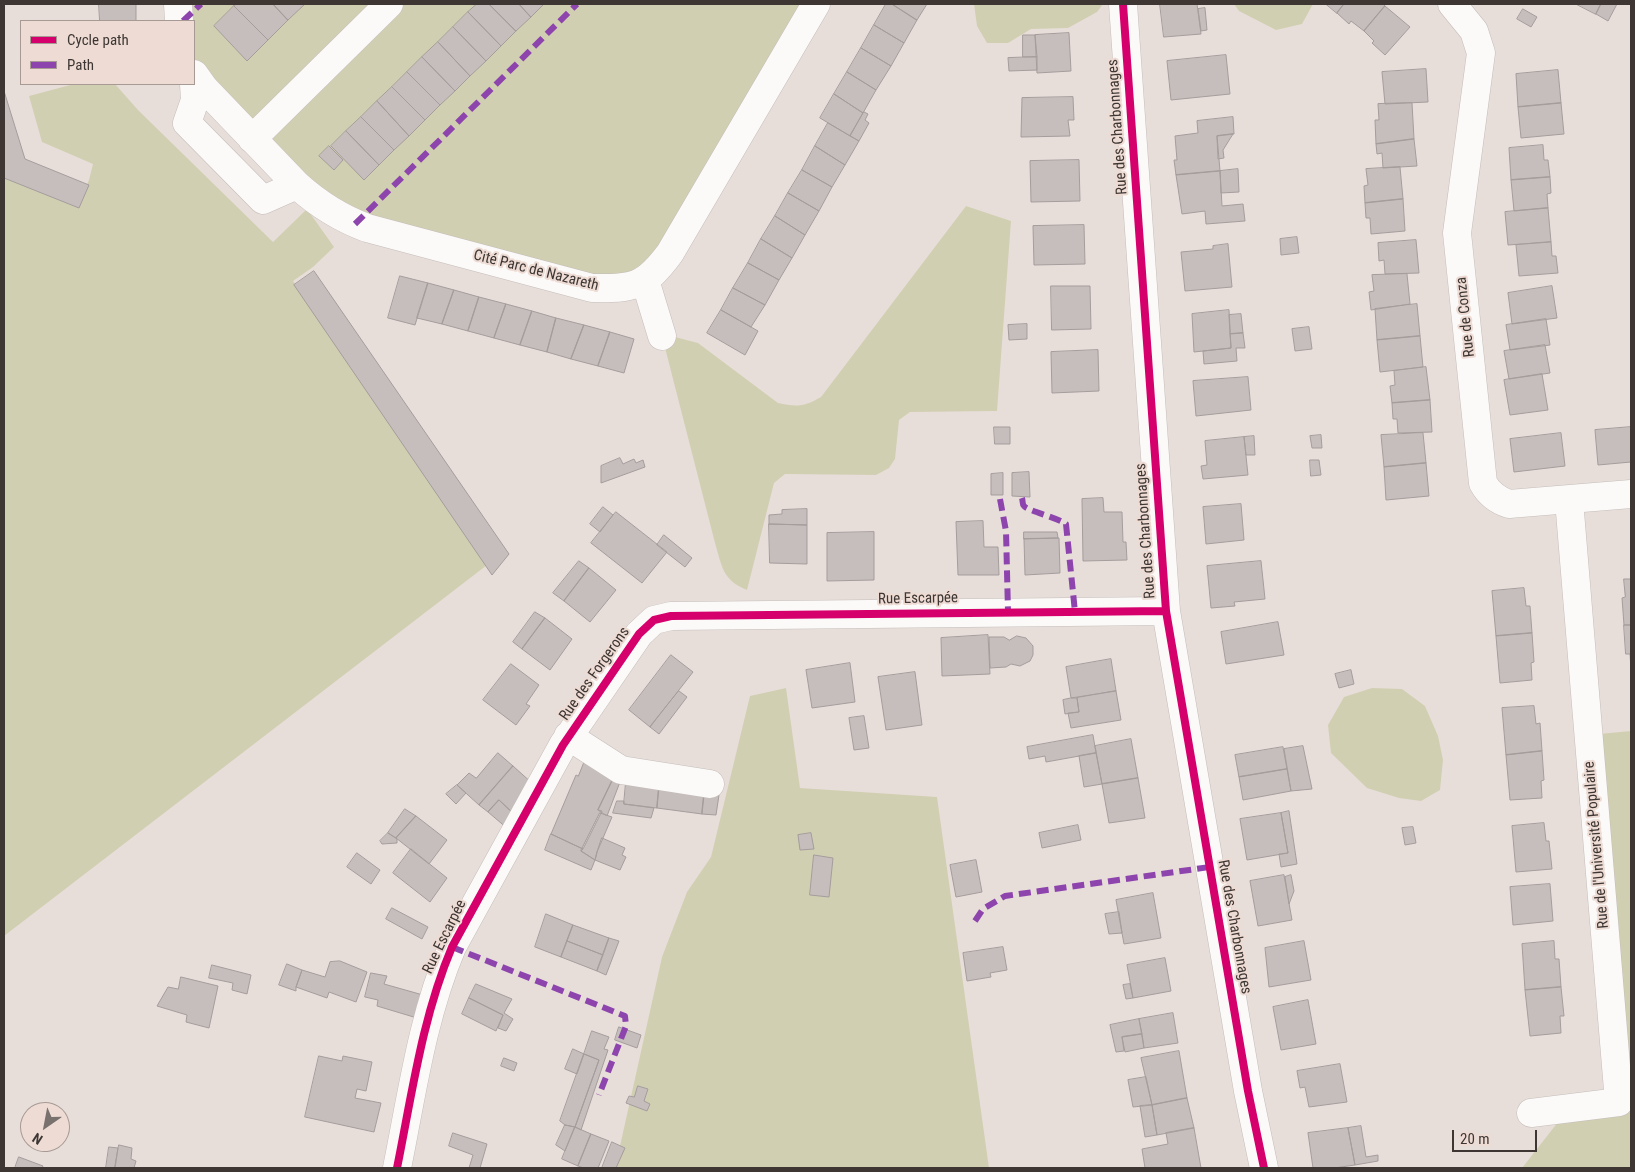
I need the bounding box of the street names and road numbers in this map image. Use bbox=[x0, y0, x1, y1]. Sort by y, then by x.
street label: Rue des Charbonnages bbox=[1104, 59, 1132, 195]
street label: Cité Parc de Nazareth bbox=[472, 247, 600, 295]
street label: Rue de Conza bbox=[1453, 276, 1479, 358]
street label: Rue des Charbonnages bbox=[1132, 463, 1160, 599]
street label: Rue Escarpée bbox=[878, 589, 958, 609]
street label: Rue des Forgerons bbox=[556, 624, 634, 724]
street label: Rue de l'Université Populaire bbox=[1581, 761, 1613, 929]
street label: Rue des Charbonnages bbox=[1213, 859, 1255, 995]
street label: Rue Escarpée bbox=[419, 897, 471, 977]

